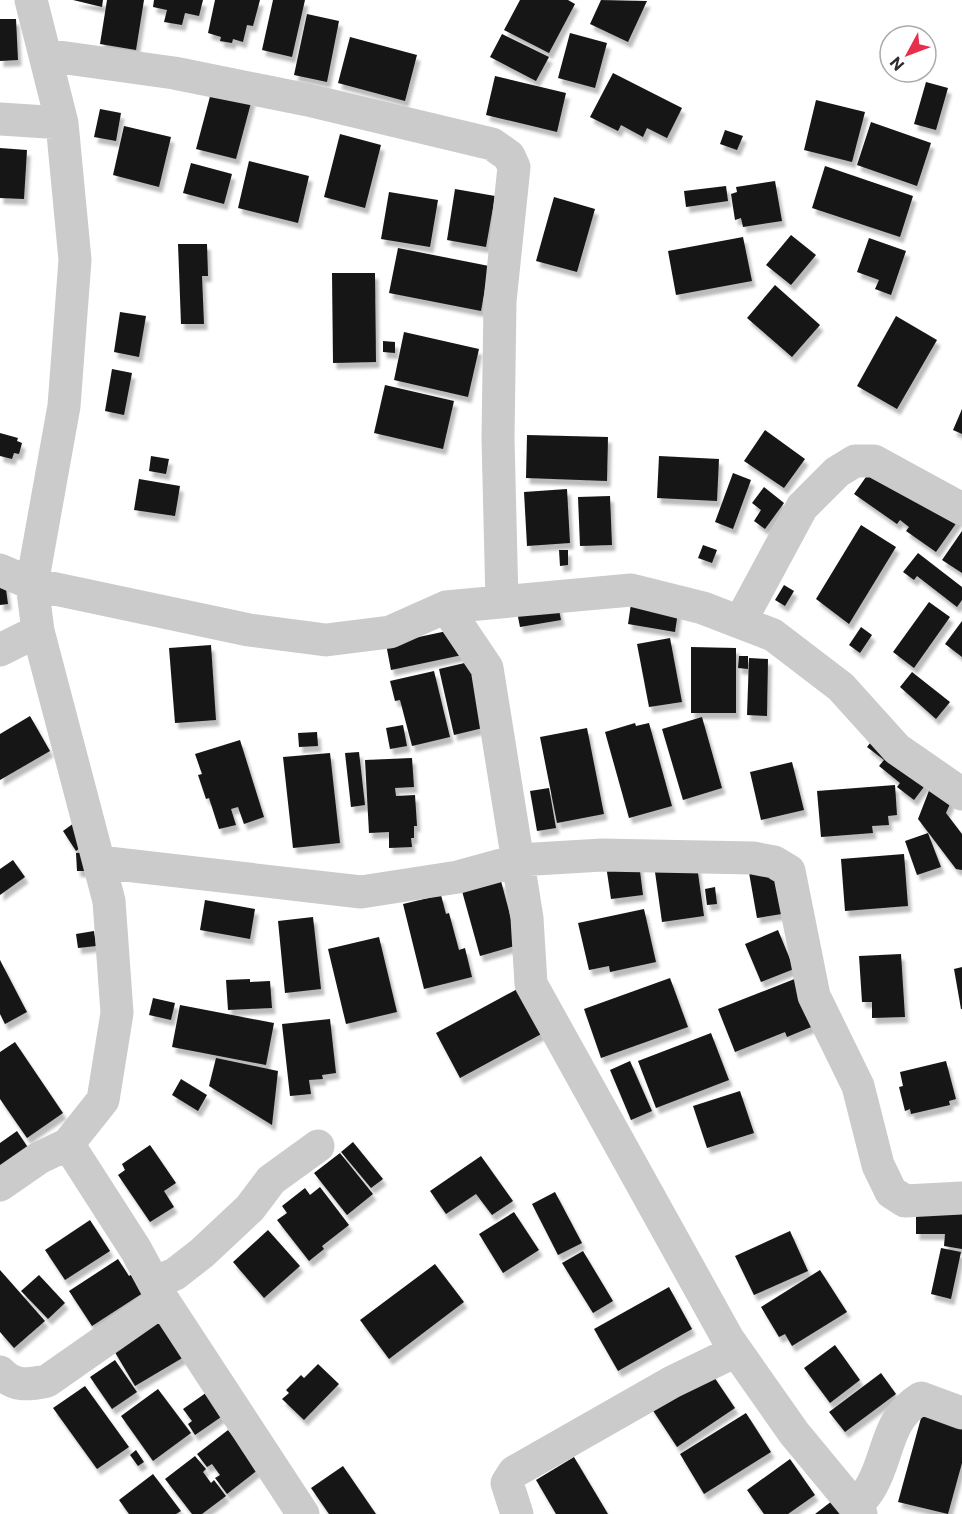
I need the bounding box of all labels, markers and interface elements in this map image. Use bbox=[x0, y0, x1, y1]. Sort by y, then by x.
north arrow bbox=[878, 24, 938, 84]
text: N bbox=[885, 53, 907, 75]

